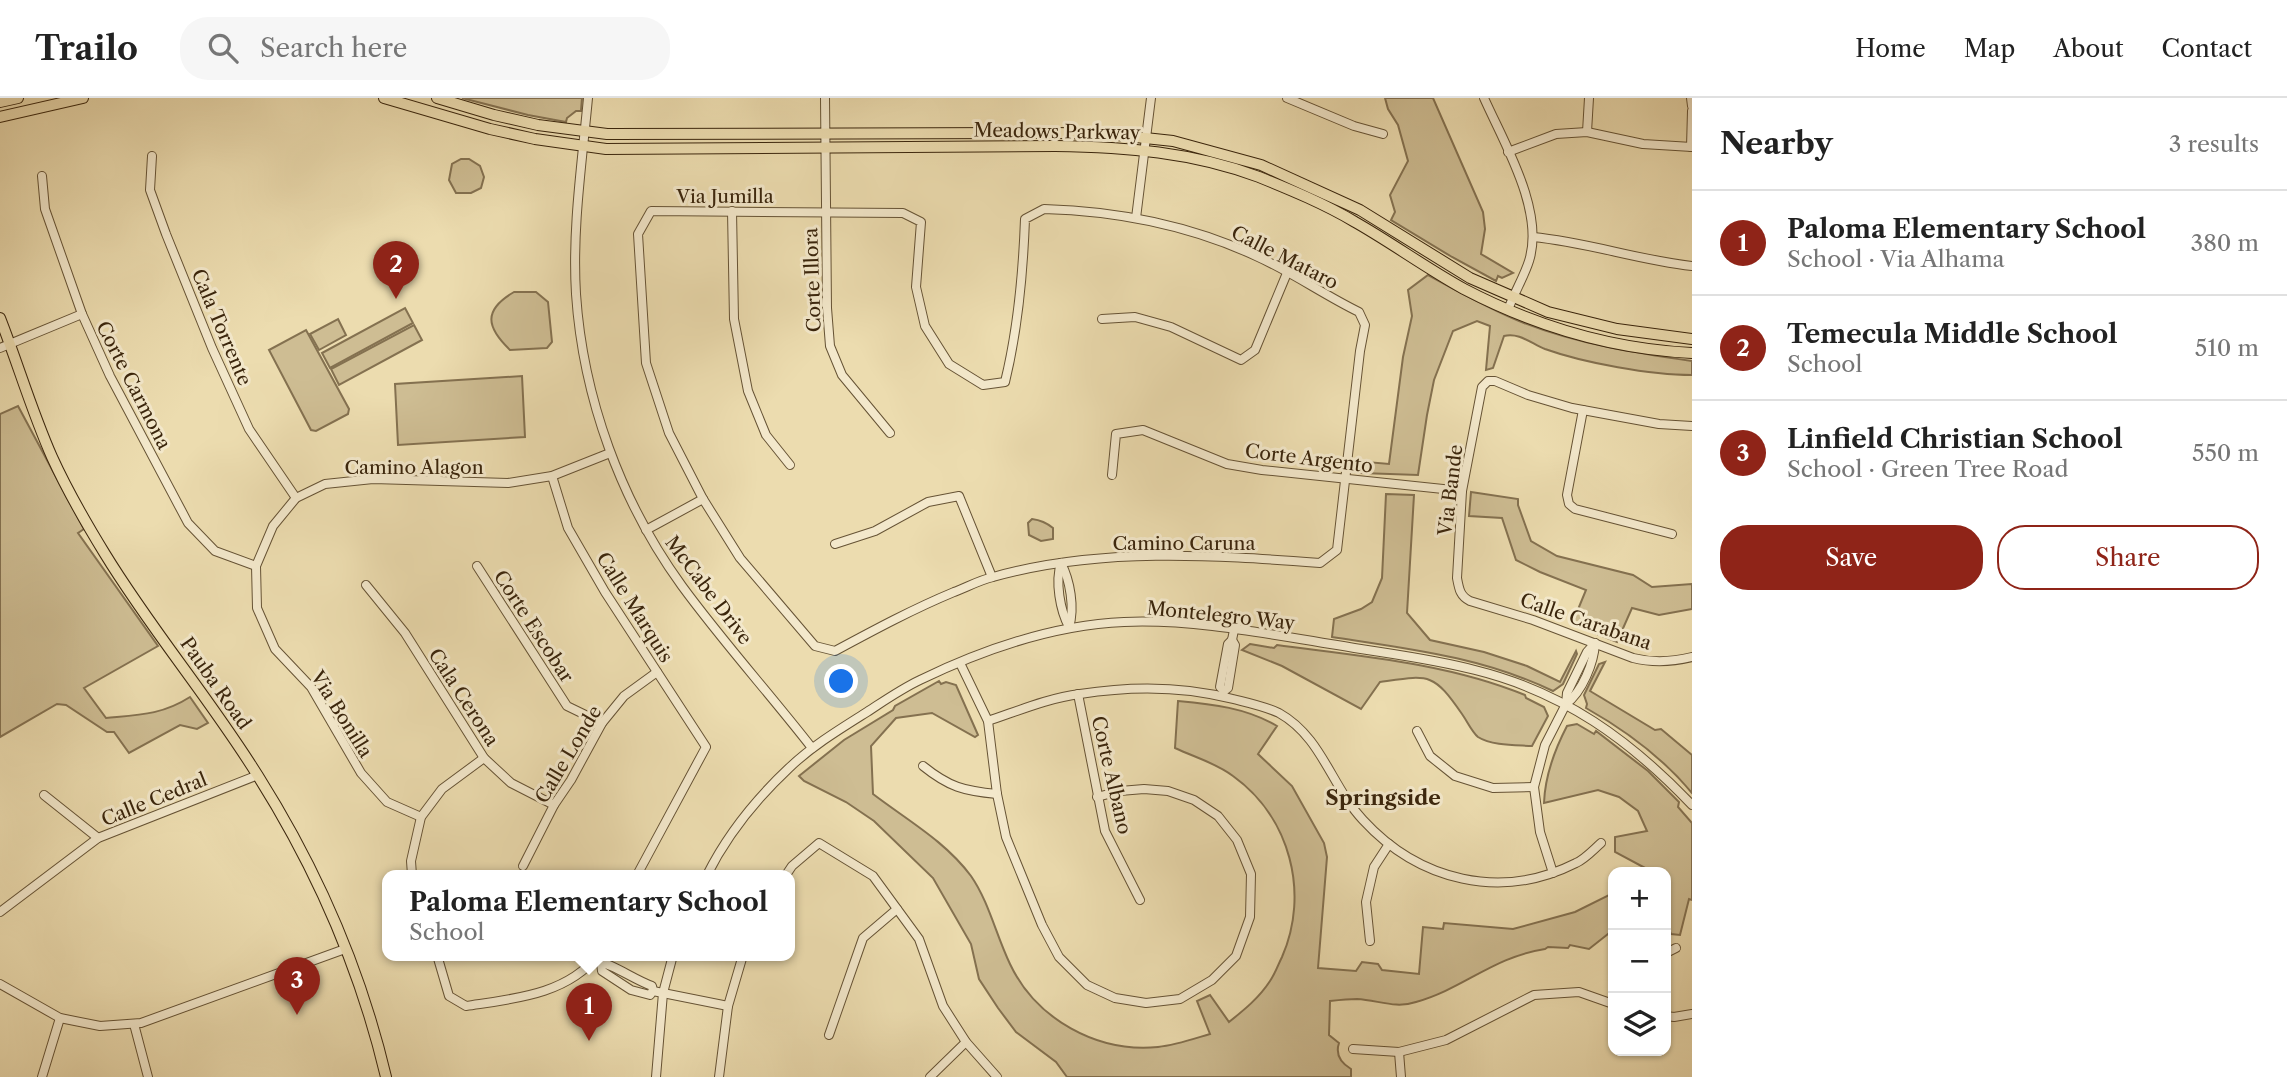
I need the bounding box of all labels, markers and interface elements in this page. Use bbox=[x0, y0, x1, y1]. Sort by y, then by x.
search box bbox=[180, 17, 670, 80]
text: Trailo bbox=[35, 28, 138, 69]
icon: search bbox=[204, 29, 242, 67]
text: Search here bbox=[260, 32, 407, 64]
text: Home bbox=[1855, 34, 1926, 63]
text: Map bbox=[1964, 34, 2015, 63]
text: About bbox=[2053, 34, 2124, 63]
text: Contact bbox=[2162, 34, 2252, 63]
street label: Meadows Parkway bbox=[973, 119, 1141, 144]
text: Nearby bbox=[1720, 125, 1833, 162]
text: 3 results bbox=[2169, 130, 2259, 158]
street label: Via Jumilla bbox=[675, 185, 774, 208]
text: Paloma Elementary School bbox=[1787, 213, 2146, 245]
street label: Calle Mataro bbox=[1227, 221, 1342, 294]
street label: Corte Illora bbox=[799, 227, 826, 333]
text: 1 bbox=[1738, 229, 1748, 257]
text: 380 m bbox=[2191, 229, 2259, 257]
pin: 2 bbox=[373, 241, 419, 299]
text: School · Via Alhama bbox=[1787, 245, 2005, 273]
street label: Cala Torrente bbox=[187, 265, 256, 389]
street label: Corte Carmona bbox=[91, 317, 176, 453]
text: Temecula Middle School bbox=[1787, 318, 2117, 350]
text: 2 bbox=[1736, 334, 1750, 362]
text: 510 m bbox=[2195, 334, 2259, 362]
text: School bbox=[1787, 350, 1862, 378]
text: Linfield Christian School bbox=[1787, 423, 2123, 455]
street label: Corte Argento bbox=[1244, 439, 1374, 478]
text: 3 bbox=[1737, 439, 1750, 467]
text: 550 m bbox=[2192, 439, 2259, 467]
street label: Via Bande bbox=[1433, 443, 1468, 538]
text: School · Green Tree Road bbox=[1787, 455, 2069, 483]
street label: Camino Alagon bbox=[344, 456, 484, 479]
button: Save bbox=[1720, 525, 1983, 590]
button: Share bbox=[1997, 525, 2259, 590]
street label: McCabe Drive bbox=[660, 531, 757, 649]
street label: Camino Caruna bbox=[1112, 532, 1256, 555]
street label: Calle Marquis bbox=[592, 548, 678, 667]
street label: Corte Escobar bbox=[489, 566, 578, 687]
street label: Calle Carabana bbox=[1517, 588, 1655, 655]
street label: Montelegro Way bbox=[1146, 596, 1297, 635]
street label: Pauba Road bbox=[175, 633, 256, 734]
street label: Cala Cerona bbox=[423, 644, 504, 750]
your location bbox=[824, 664, 858, 698]
street label: Via Bonilla bbox=[305, 666, 377, 762]
street label: Calle Londe bbox=[530, 701, 607, 807]
street label: Corte Albano bbox=[1087, 714, 1136, 837]
street label: Calle Cedral bbox=[98, 768, 211, 831]
district label: Springside bbox=[1325, 785, 1441, 810]
map controls bbox=[1608, 867, 1671, 1056]
button: + bbox=[1608, 867, 1671, 930]
popup bbox=[382, 870, 795, 961]
text: Paloma Elementary School bbox=[409, 886, 768, 918]
text: School bbox=[409, 918, 484, 946]
button: − bbox=[1608, 930, 1671, 993]
pin: 3 bbox=[274, 957, 320, 1015]
pin: 1 bbox=[566, 983, 612, 1041]
button: layers bbox=[1608, 993, 1671, 1056]

